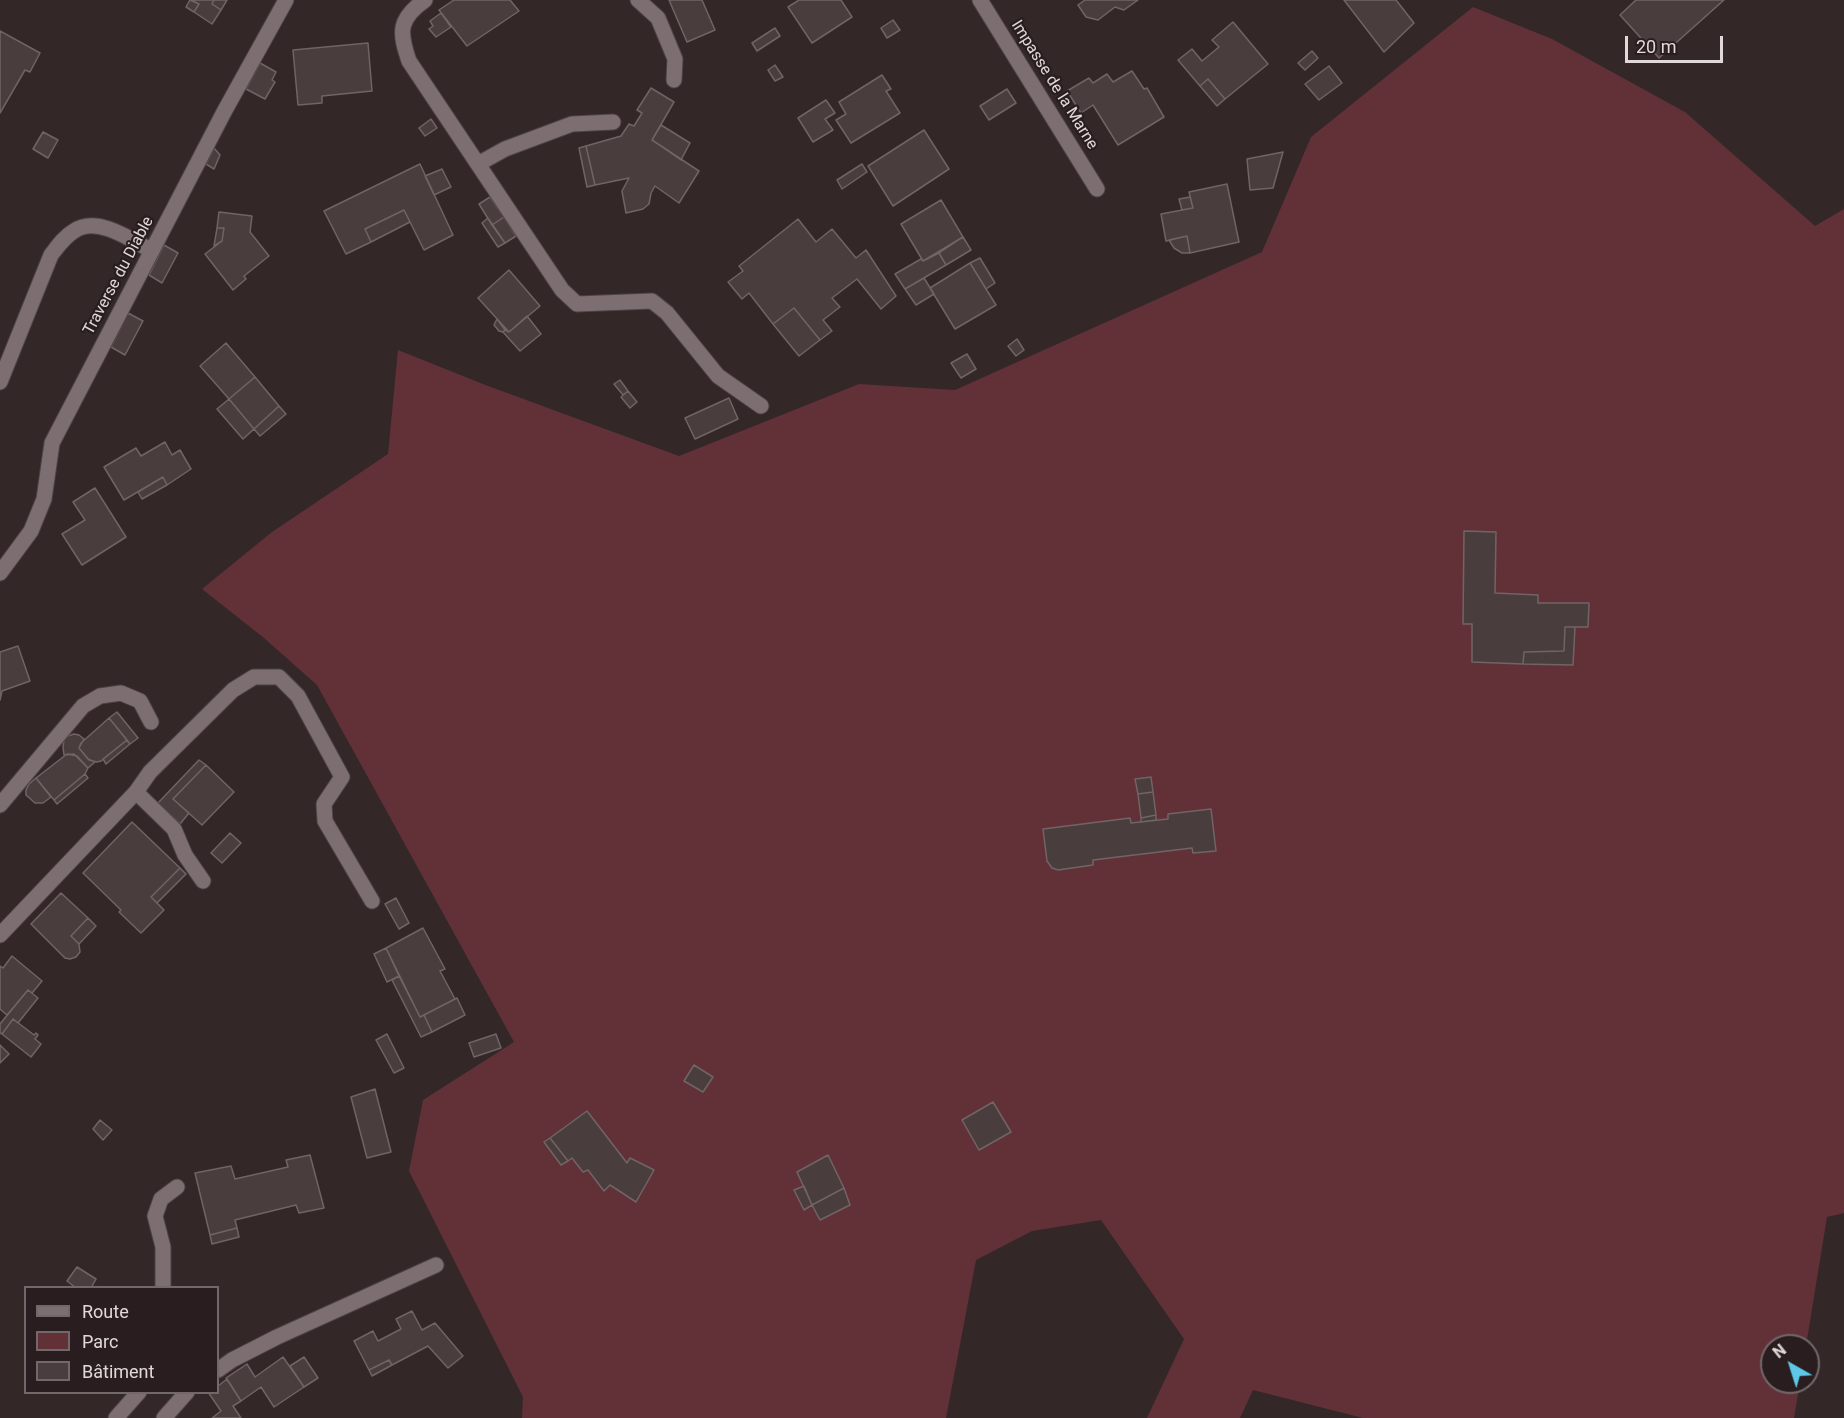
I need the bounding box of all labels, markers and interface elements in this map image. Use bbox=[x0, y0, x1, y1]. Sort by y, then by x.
street label: Impasse de la Marne bbox=[1007, 17, 1101, 153]
scale bar bbox=[1628, 24, 1726, 62]
text: 20 m bbox=[1636, 36, 1676, 57]
street label: Traverse du Diable bbox=[80, 214, 158, 338]
legend bbox=[24, 1286, 219, 1394]
text: Route bbox=[82, 1301, 129, 1322]
text: Parc bbox=[82, 1331, 118, 1352]
north arrow bbox=[1760, 1334, 1820, 1394]
text: N bbox=[1769, 1340, 1790, 1362]
text: Bâtiment bbox=[82, 1361, 154, 1382]

